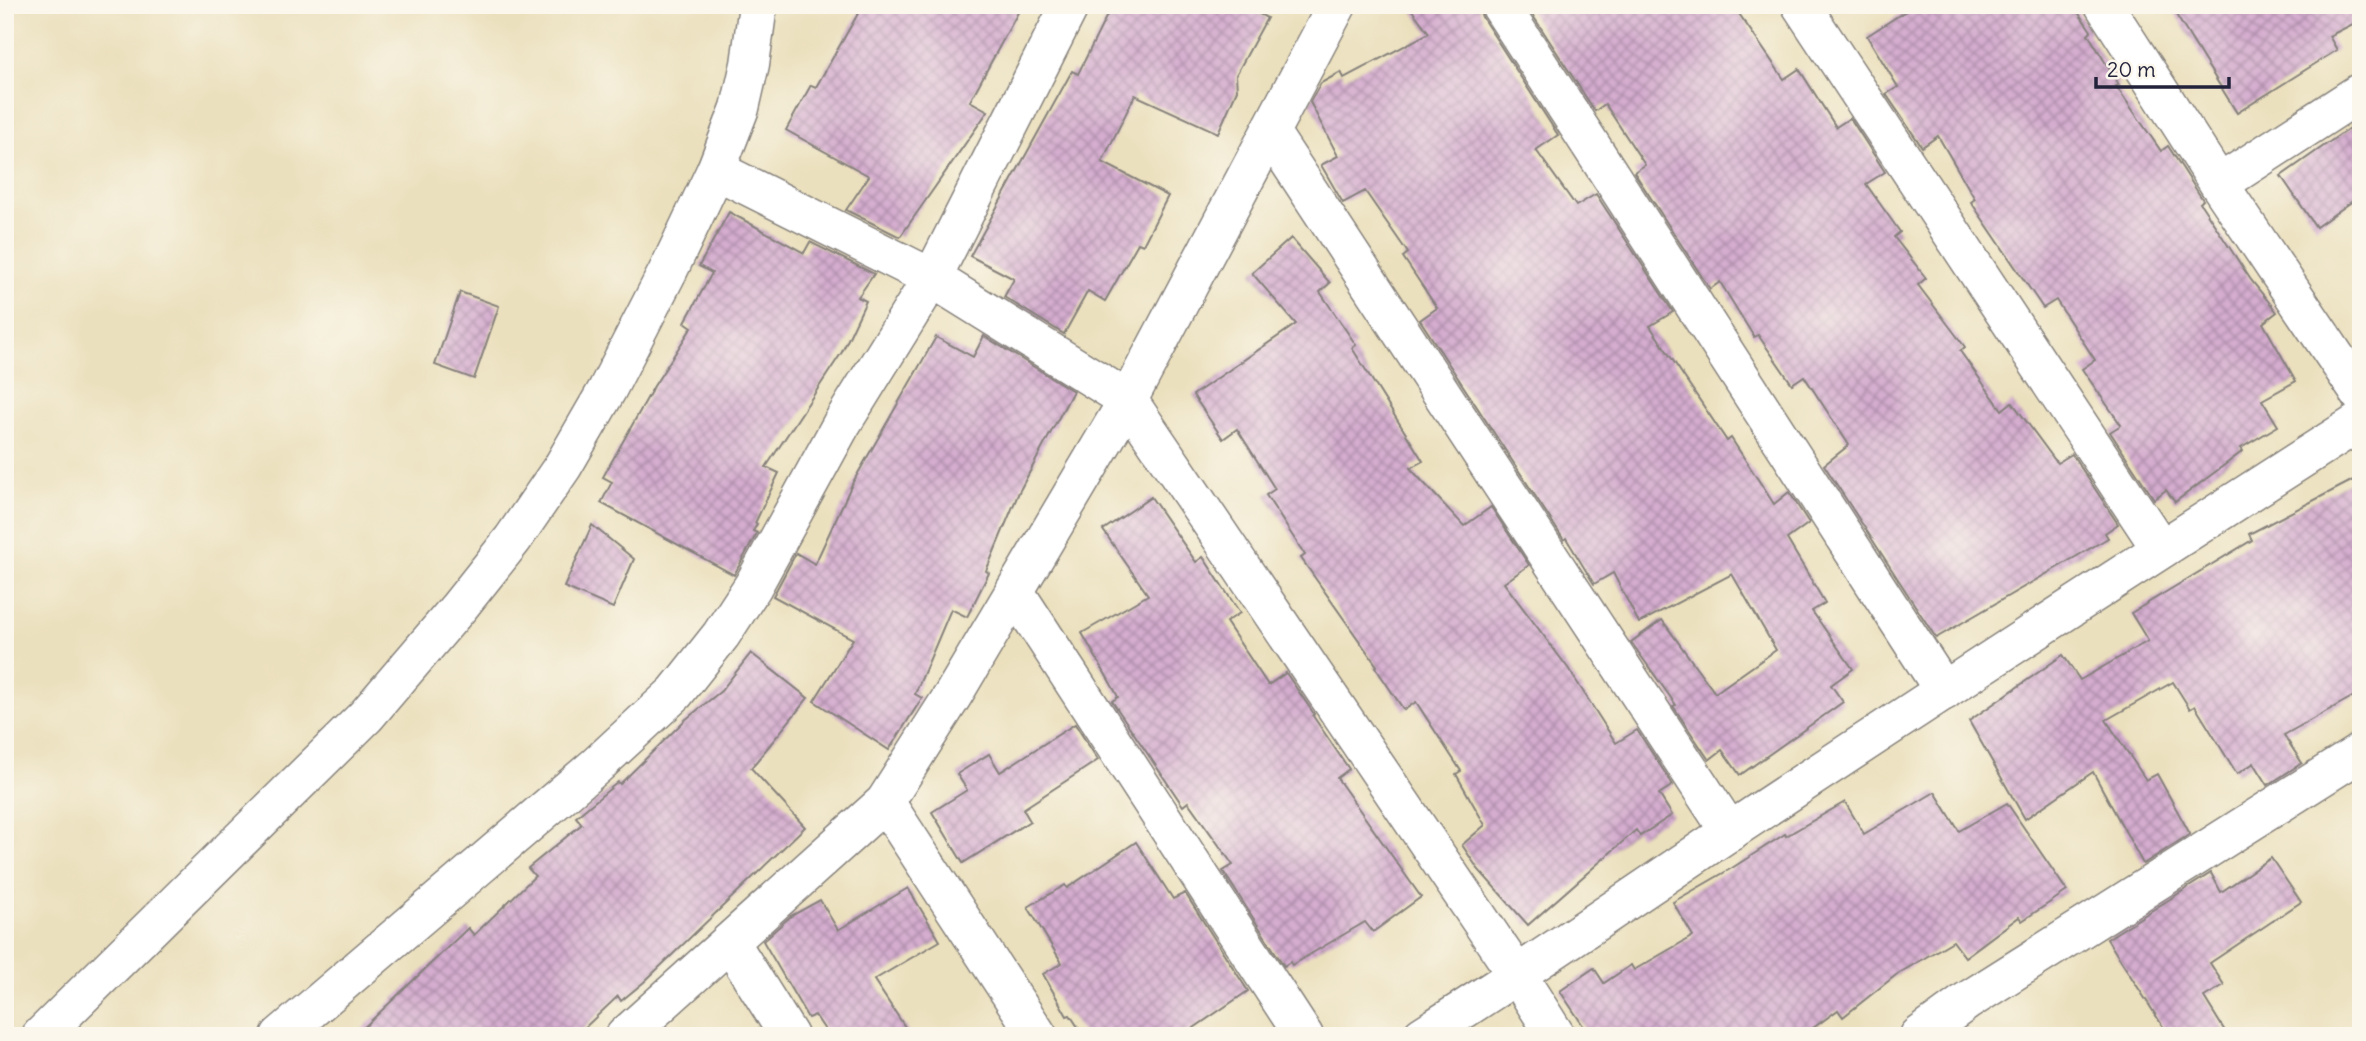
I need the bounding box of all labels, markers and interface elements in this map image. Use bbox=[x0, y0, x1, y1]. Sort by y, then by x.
scale bar bbox=[2096, 46, 2230, 90]
text: 20 m bbox=[2107, 56, 2156, 83]

